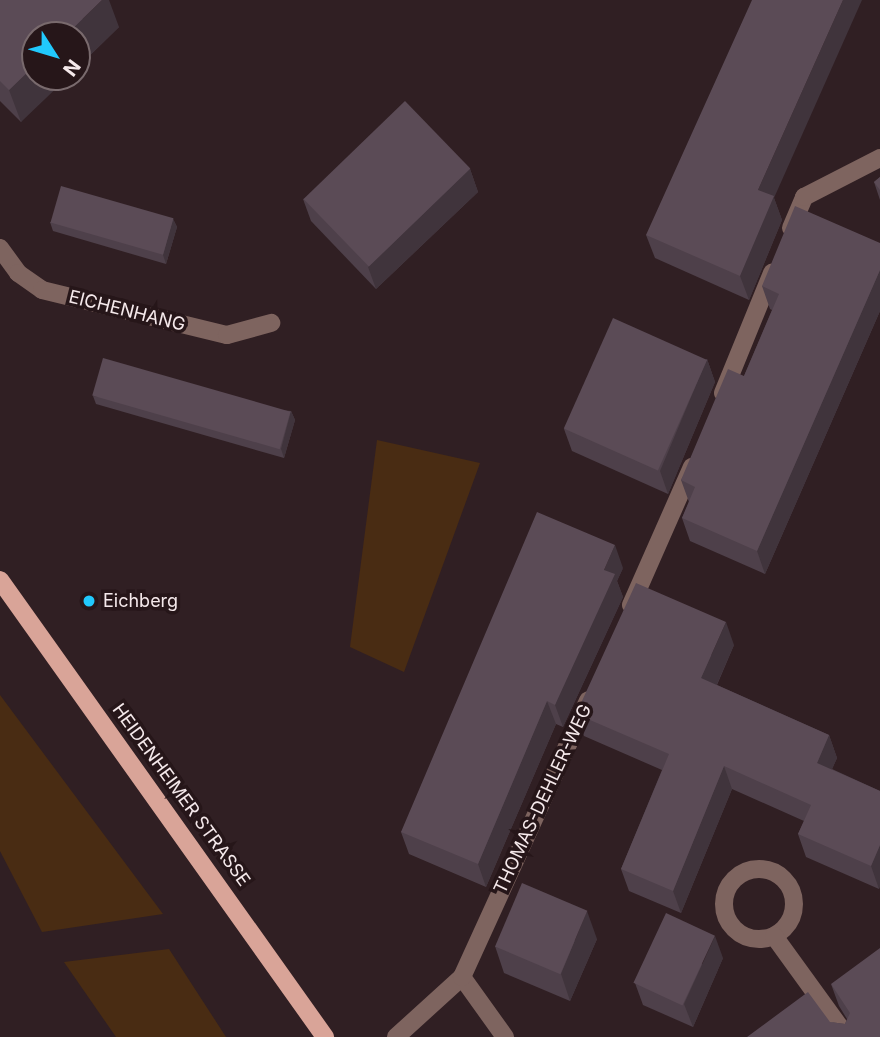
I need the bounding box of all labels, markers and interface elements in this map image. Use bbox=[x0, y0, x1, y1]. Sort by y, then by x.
north arrow bbox=[21, 21, 91, 91]
text: N bbox=[58, 55, 85, 80]
street label: EICHENHANG bbox=[66, 286, 188, 336]
place label: Eichberg bbox=[103, 590, 178, 612]
marker: Eichberg bbox=[81, 593, 97, 609]
street label: HEIDENHEIMER STRASSE bbox=[108, 700, 254, 890]
street label: THOMAS-DEHLER-WEG bbox=[490, 701, 596, 897]

